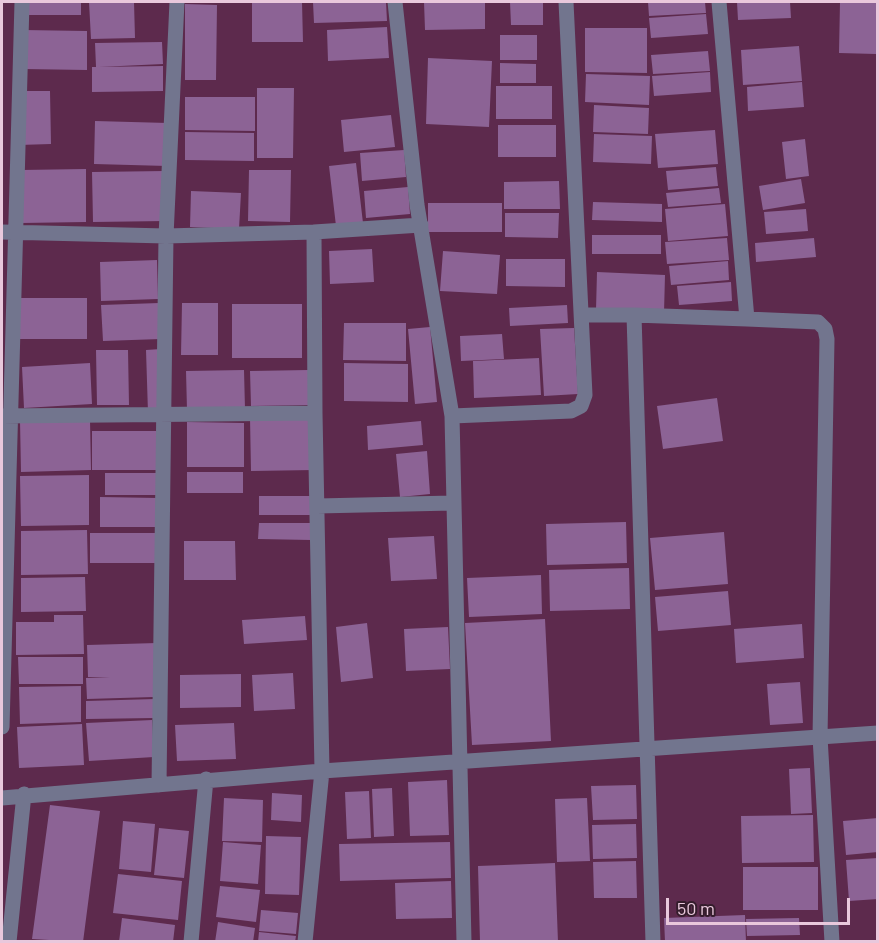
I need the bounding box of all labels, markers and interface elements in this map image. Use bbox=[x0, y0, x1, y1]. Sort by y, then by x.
scale bar bbox=[669, 886, 854, 924]
text: 50 m bbox=[677, 897, 715, 919]

